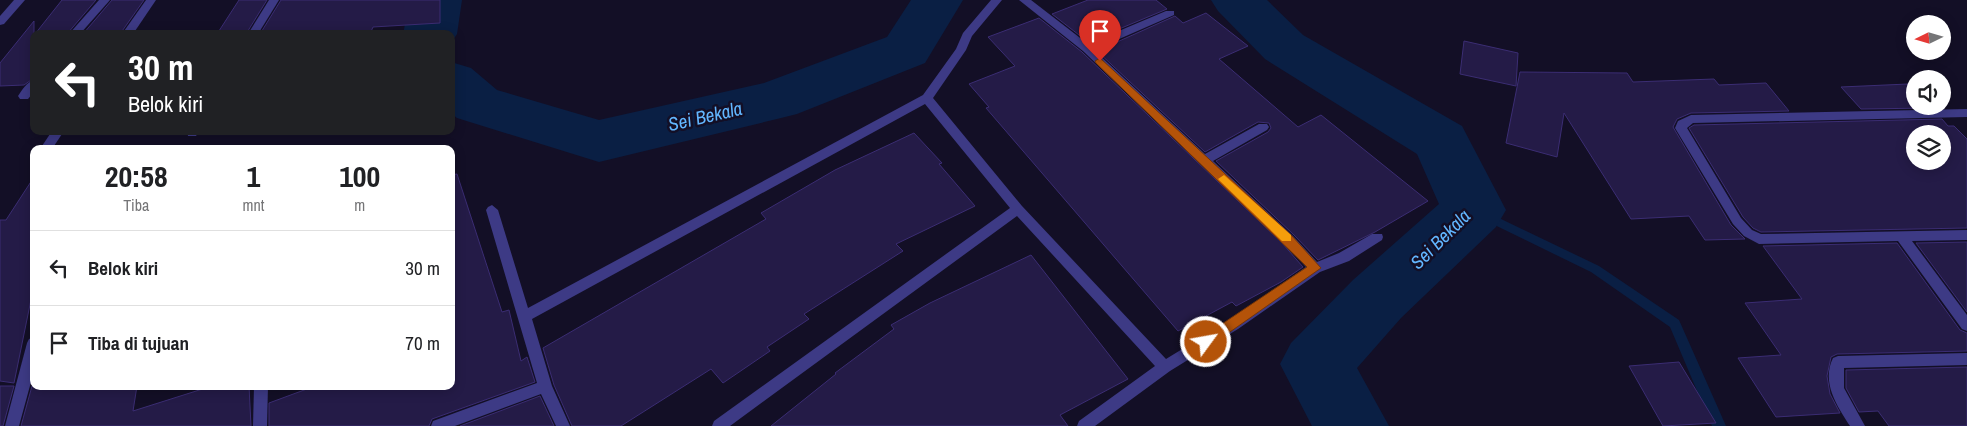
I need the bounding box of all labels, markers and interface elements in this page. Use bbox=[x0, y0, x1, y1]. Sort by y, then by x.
pin bbox=[1079, 10, 1121, 61]
north arrow bbox=[1906, 15, 1951, 60]
map controls bbox=[1906, 15, 1951, 170]
icon: arrive bbox=[1086, 17, 1114, 45]
text: 30 m bbox=[128, 44, 193, 91]
icon: left bbox=[45, 50, 110, 115]
button: sound bbox=[1906, 70, 1951, 115]
text: Belok kiri bbox=[128, 89, 203, 119]
water label: Sei Bekala bbox=[665, 95, 745, 137]
button: layers bbox=[1906, 125, 1951, 170]
text: 20:58 bbox=[105, 156, 168, 196]
text: 1 bbox=[247, 156, 260, 196]
text: 100 bbox=[339, 156, 380, 196]
text: Tiba bbox=[123, 194, 149, 216]
text: mnt bbox=[242, 194, 264, 216]
text: m bbox=[354, 194, 365, 216]
water label: Sei Bekala bbox=[1404, 203, 1476, 275]
icon: left bbox=[45, 254, 73, 282]
text: Belok kiri bbox=[88, 255, 158, 281]
text: 30 m bbox=[405, 255, 440, 281]
position arrow bbox=[1179, 315, 1231, 367]
icon: arrive bbox=[45, 329, 73, 357]
text: Tiba di tujuan bbox=[88, 330, 189, 356]
text: 70 m bbox=[405, 330, 440, 356]

